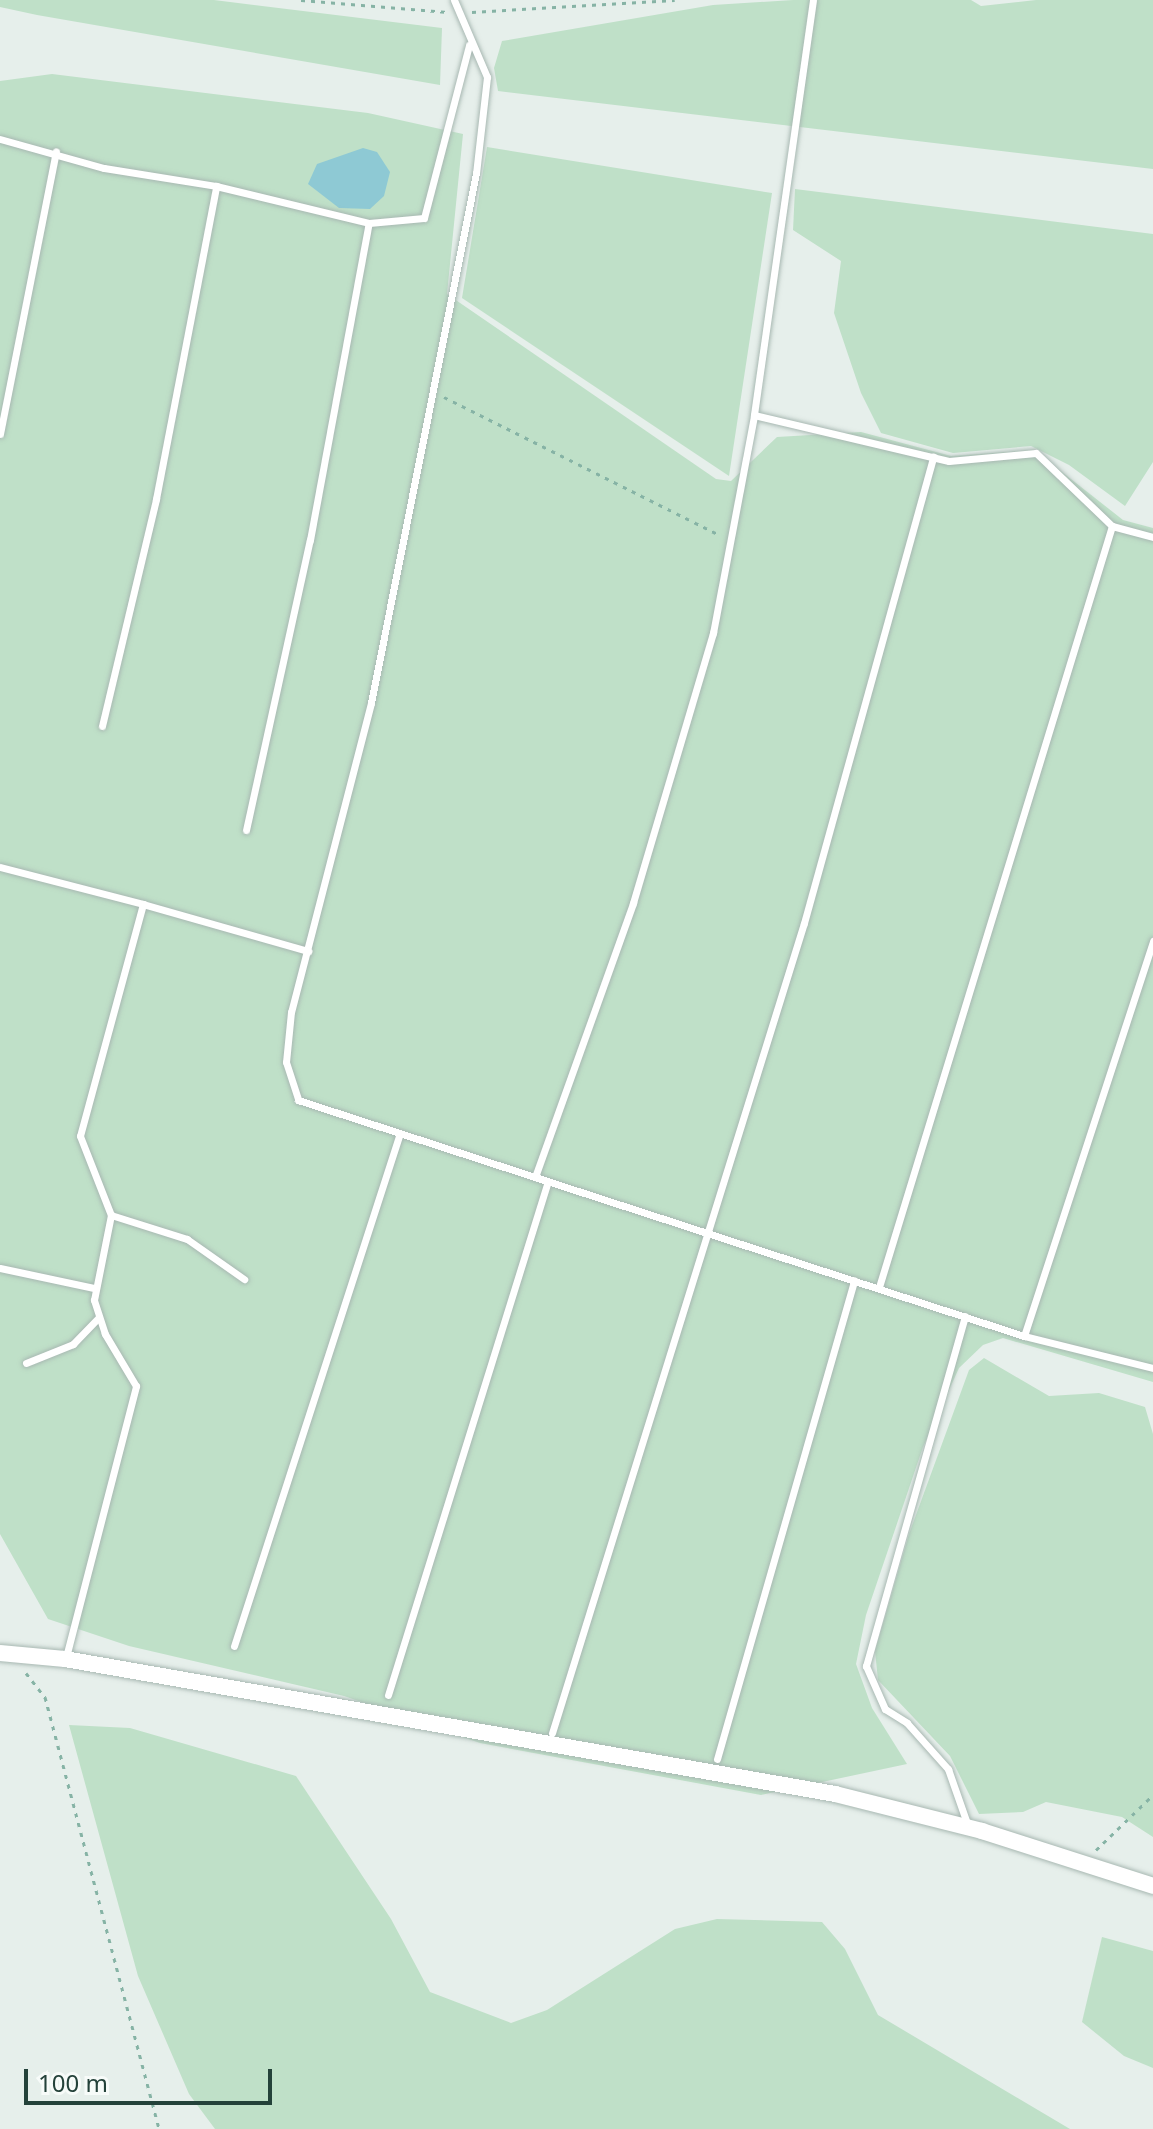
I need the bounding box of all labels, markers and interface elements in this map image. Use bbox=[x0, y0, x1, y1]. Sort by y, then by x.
scale bar bbox=[28, 2053, 276, 2103]
text: 100 m bbox=[38, 2066, 108, 2099]

